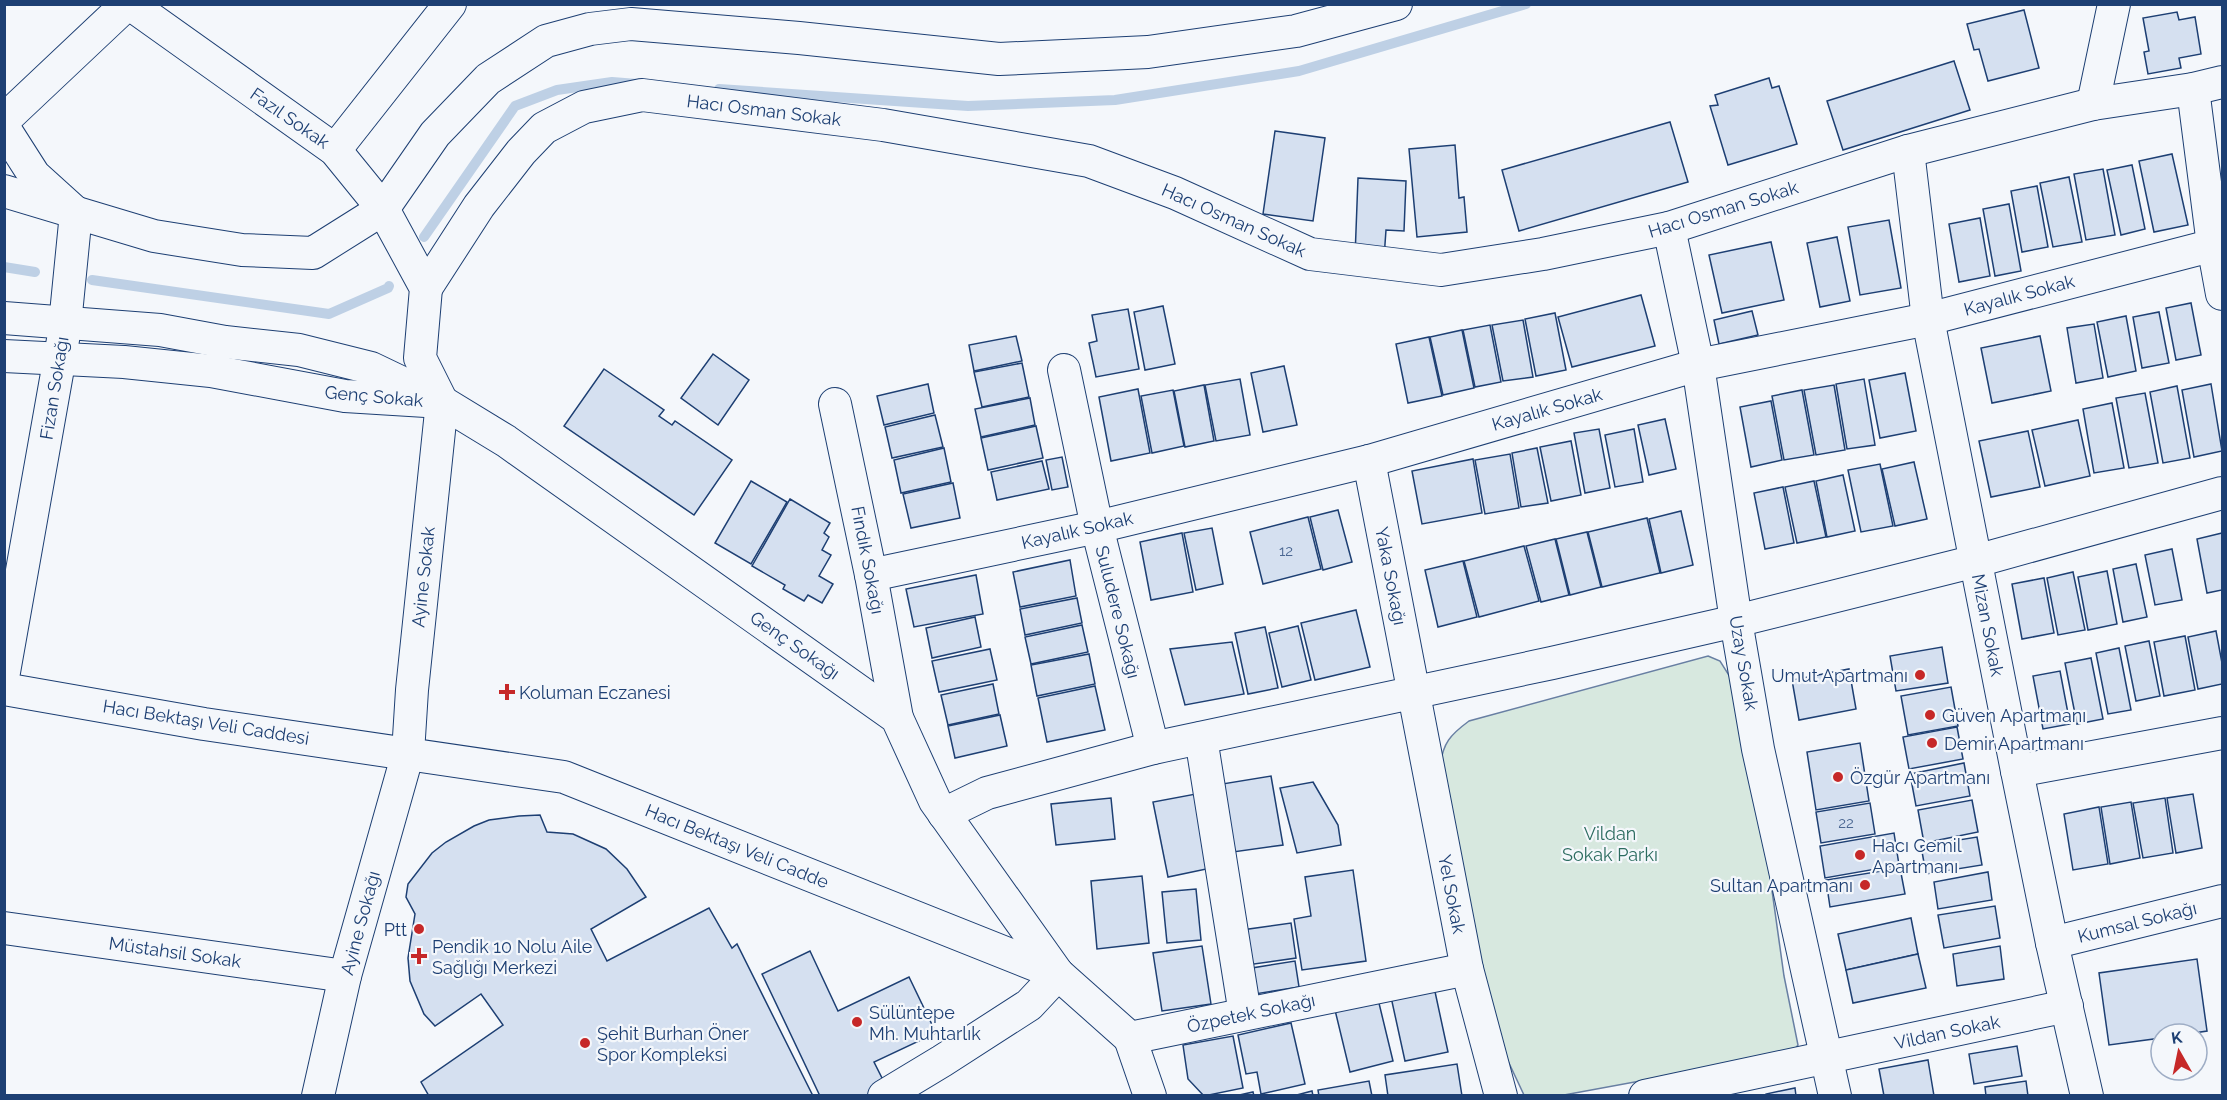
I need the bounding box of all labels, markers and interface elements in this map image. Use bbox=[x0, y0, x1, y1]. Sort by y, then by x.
street label: Fazıl Sokak bbox=[247, 83, 334, 153]
street label: Hacı Osman Sokak bbox=[686, 90, 843, 130]
street label: Hacı Osman Sokak bbox=[1646, 176, 1801, 242]
street label: Hacı Osman Sokak bbox=[1159, 179, 1310, 261]
street label: Kayalık Sokak bbox=[1961, 270, 2077, 320]
street label: Fizan Sokağı bbox=[35, 335, 73, 441]
street label: Genç Sokak bbox=[324, 381, 425, 411]
street label: Kayalık Sokak bbox=[1489, 383, 1605, 435]
street label: Fındık Sokağı bbox=[847, 504, 889, 616]
street label: Kayalık Sokak bbox=[1019, 507, 1135, 553]
street label: Ayine Sokak bbox=[407, 525, 439, 629]
street label: Yaka Sokağı bbox=[1371, 525, 1411, 627]
house number: 12 bbox=[1279, 542, 1293, 560]
street label: Suludere Sokağı bbox=[1091, 543, 1145, 681]
street label: Mizan Sokak bbox=[1968, 572, 2008, 678]
street label: Genç Sokağı bbox=[746, 606, 844, 684]
street label: Uzay Sokak bbox=[1725, 614, 1763, 713]
place label: Umut Apartmanı bbox=[1771, 665, 1908, 686]
marker: Umut Apartmanı bbox=[1913, 668, 1927, 682]
place label: Koluman Eczanesi bbox=[519, 682, 671, 703]
marker: Koluman Eczanesi bbox=[500, 685, 514, 699]
street label: Hacı Bektaşı Veli Caddesi bbox=[101, 695, 311, 749]
place label: Güven Apartmanı bbox=[1942, 705, 2086, 726]
marker: Güven Apartmanı bbox=[1923, 708, 1937, 722]
place label: Demir Apartmanı bbox=[1944, 733, 2084, 754]
marker: Demir Apartmanı bbox=[1925, 736, 1939, 750]
place label: Özgür Apartmanı bbox=[1850, 767, 1990, 788]
marker: Özgür Apartmanı bbox=[1831, 770, 1845, 784]
street label: Hacı Bektaşı Veli Cadde bbox=[642, 800, 832, 893]
house number: 22 bbox=[1838, 814, 1854, 832]
park label: Vildan Sokak Parkı bbox=[1562, 823, 1658, 865]
place label: Hacı Cemil Apartmanı bbox=[1872, 835, 1962, 877]
marker: Hacı Cemil Apartmanı bbox=[1853, 848, 1867, 862]
street label: Yel Sokak bbox=[1434, 853, 1470, 936]
street label: Ayine Sokağı bbox=[336, 869, 384, 977]
place label: Sultan Apartmanı bbox=[1710, 875, 1853, 896]
marker: Sultan Apartmanı bbox=[1858, 878, 1872, 892]
street label: Kumsal Sokağı bbox=[2075, 897, 2199, 947]
place label: Ptt bbox=[384, 919, 407, 940]
marker: Ptt bbox=[412, 922, 426, 936]
street label: Müstahsil Sokak bbox=[107, 932, 243, 972]
place label: Pendik 10 Nolu Aile Sağlığı Merkezi bbox=[432, 936, 593, 978]
marker: Pendik 10 Nolu Aile Sağlığı Merkezi bbox=[410, 947, 428, 965]
street label: Özpetek Sokağı bbox=[1185, 989, 1317, 1037]
place label: Sülüntepe Mh. Muhtarlık bbox=[869, 1002, 981, 1044]
street label: Vildan Sokak bbox=[1892, 1010, 2002, 1053]
marker: Sülüntepe Mh. Muhtarlık bbox=[850, 1015, 864, 1029]
north arrow bbox=[2149, 1022, 2209, 1082]
place label: Şehit Burhan Öner Spor Kompleksi bbox=[597, 1023, 749, 1065]
text: K bbox=[2170, 1027, 2184, 1048]
marker: Şehit Burhan Öner Spor Kompleksi bbox=[578, 1036, 592, 1050]

